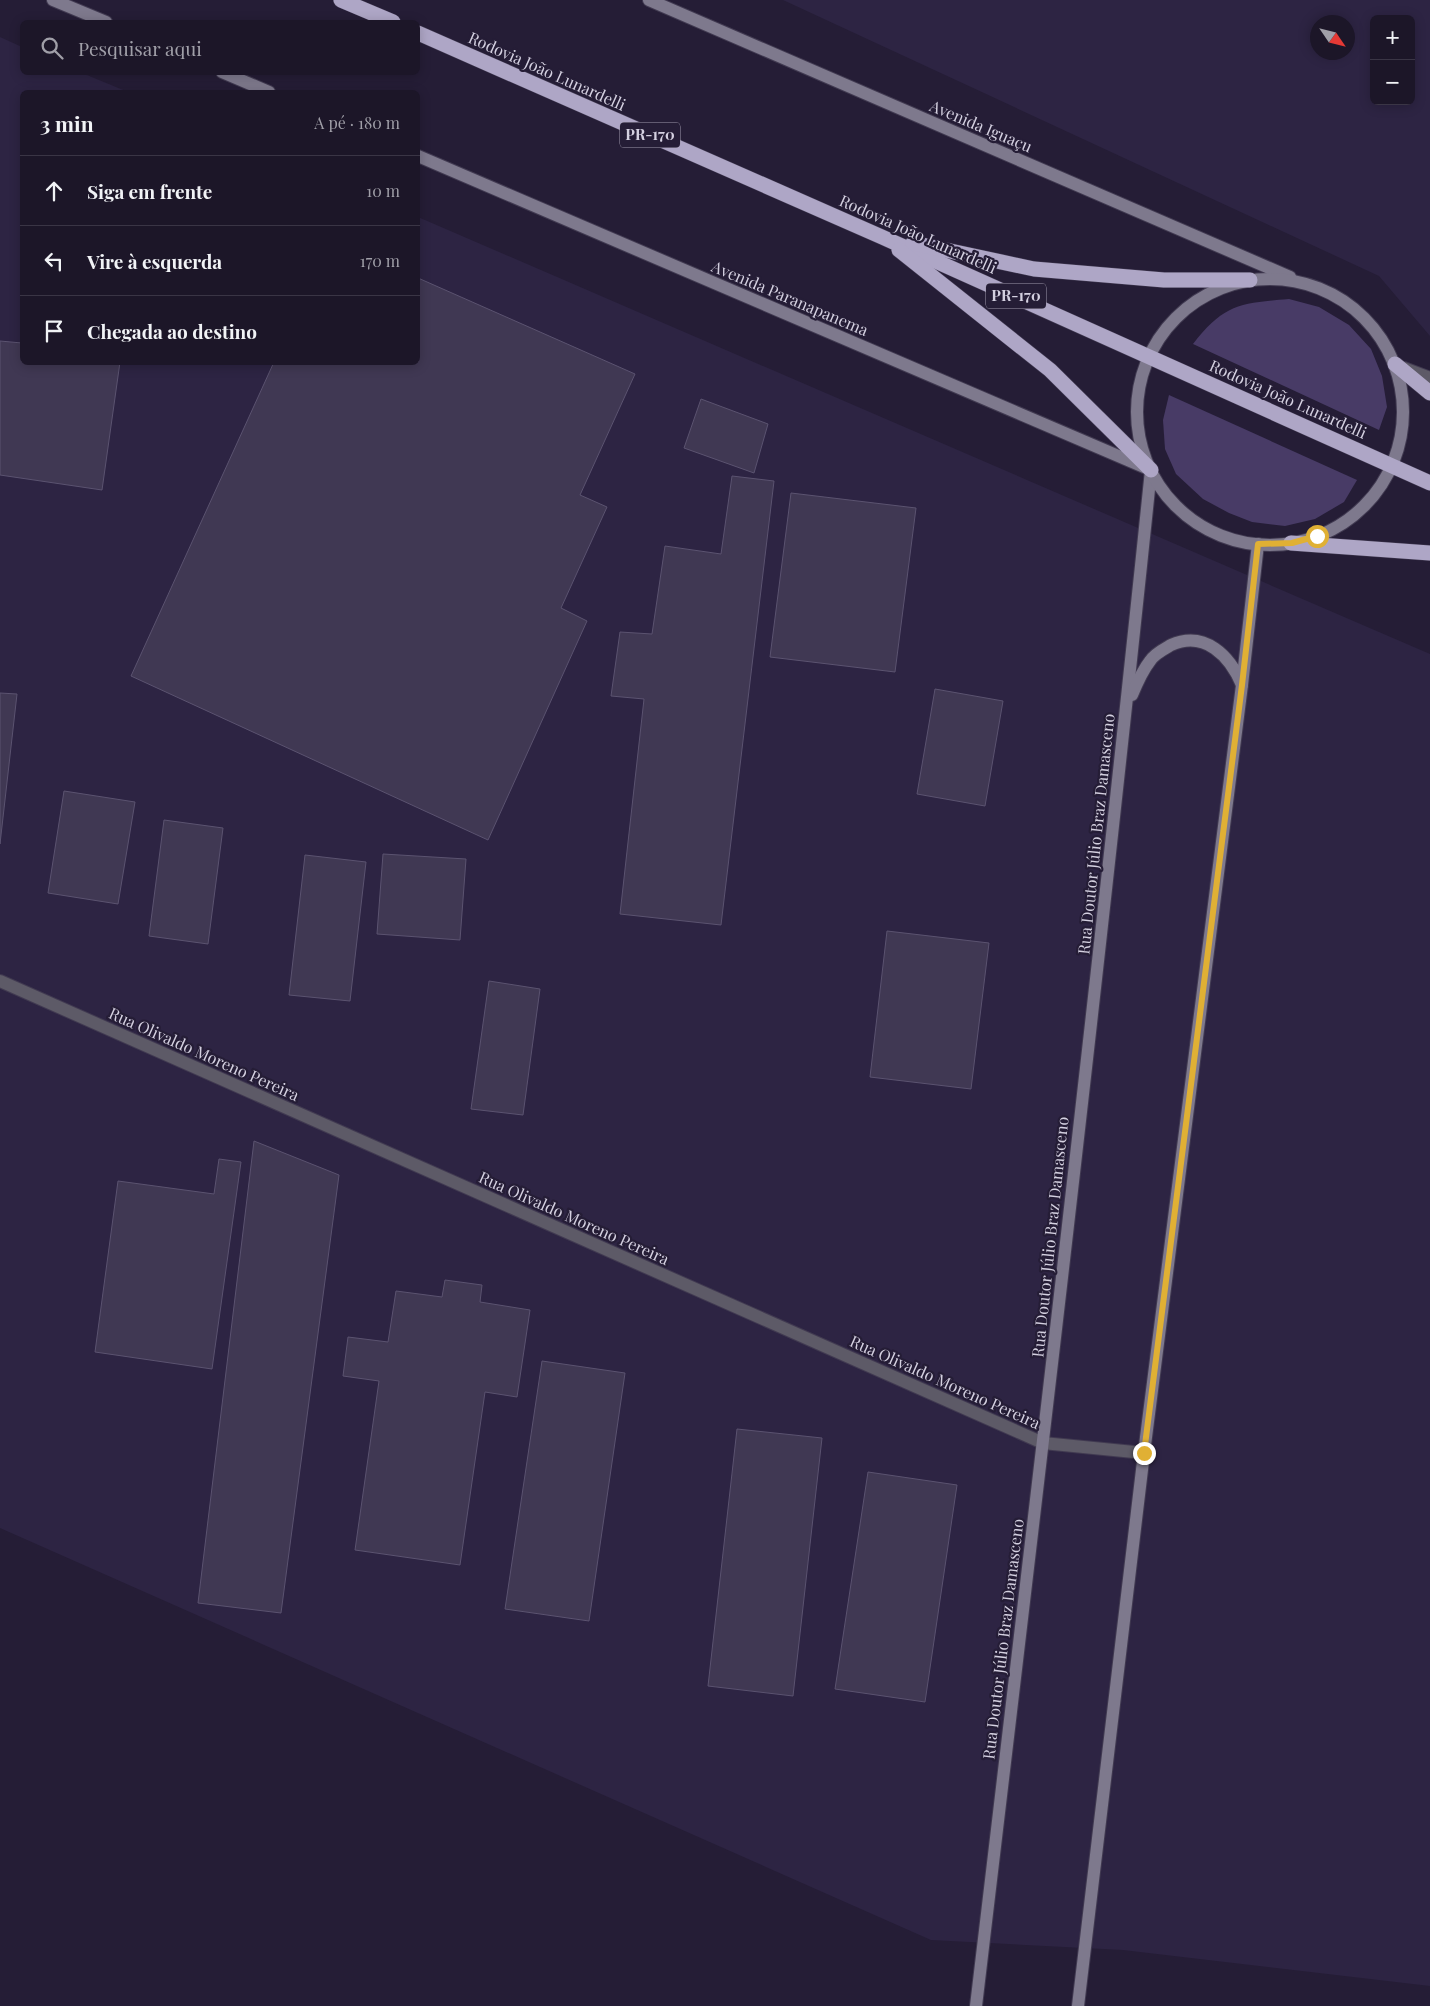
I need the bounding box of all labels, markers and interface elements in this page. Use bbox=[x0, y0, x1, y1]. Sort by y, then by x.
north arrow bbox=[1310, 15, 1355, 60]
map controls bbox=[1370, 15, 1415, 105]
button: + bbox=[1370, 15, 1415, 60]
search box bbox=[20, 20, 420, 75]
street label: Rodovia João Lunardelli bbox=[465, 26, 629, 115]
icon: search bbox=[38, 34, 66, 62]
text: Pesquisar aqui bbox=[78, 35, 202, 61]
button: − bbox=[1370, 60, 1415, 105]
street label: Avenida Iguaçu bbox=[926, 94, 1036, 157]
text: 3 min bbox=[40, 109, 94, 137]
text: A pé · 180 m bbox=[314, 112, 400, 133]
road number: PR-170 bbox=[620, 122, 680, 148]
icon: ahead bbox=[40, 177, 68, 205]
text: Siga em frente bbox=[87, 178, 212, 204]
text: 10 m bbox=[366, 180, 400, 201]
street label: Rodovia João Lunardelli bbox=[836, 189, 1000, 278]
icon: left bbox=[40, 247, 68, 275]
text: Vire à esquerda bbox=[87, 248, 222, 274]
text: 170 m bbox=[360, 250, 400, 271]
street label: Avenida Paranapanema bbox=[708, 255, 872, 340]
road number: PR-170 bbox=[986, 284, 1046, 308]
icon: arrive bbox=[40, 317, 68, 345]
text: Chegada ao destino bbox=[87, 318, 257, 344]
street label: Rodovia João Lunardelli bbox=[1206, 354, 1370, 443]
route start bbox=[1306, 525, 1329, 548]
street label: Rua Doutor Júlio Braz Damasceno bbox=[1072, 712, 1119, 955]
street label: Rua Olivaldo Moreno Pereira bbox=[106, 1002, 303, 1105]
street label: Rua Doutor Júlio Braz Damasceno bbox=[1026, 1115, 1073, 1358]
street label: Rua Olivaldo Moreno Pereira bbox=[476, 1166, 673, 1269]
street label: Rua Olivaldo Moreno Pereira bbox=[847, 1330, 1044, 1433]
route end bbox=[1133, 1442, 1156, 1465]
street label: Rua Doutor Júlio Braz Damasceno bbox=[977, 1517, 1028, 1760]

